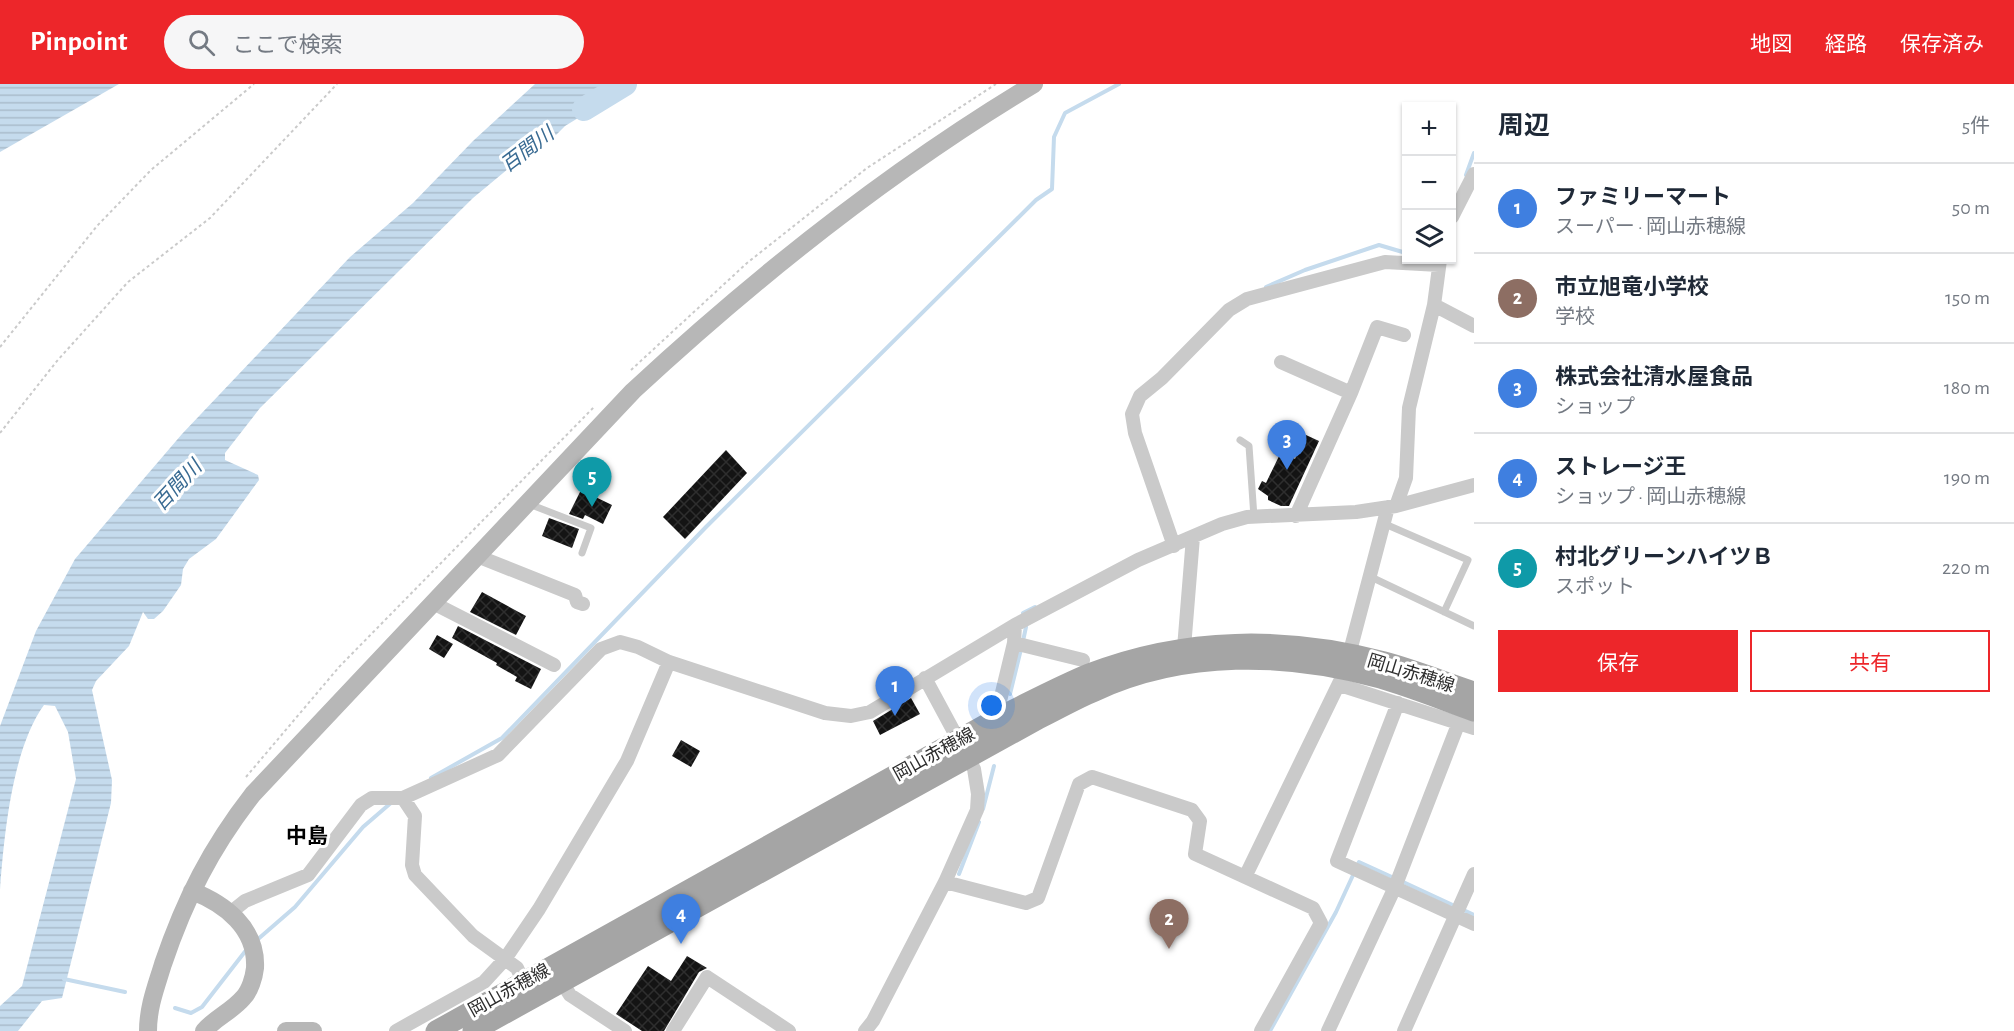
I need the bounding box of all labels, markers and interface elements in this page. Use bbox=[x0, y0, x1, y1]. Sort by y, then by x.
search box bbox=[164, 15, 584, 69]
icon: search bbox=[185, 26, 218, 59]
text: Pinpoint bbox=[30, 28, 128, 56]
text: ここで検索 bbox=[233, 34, 343, 56]
text: 地図 bbox=[1750, 34, 1792, 55]
text: 経路 bbox=[1825, 34, 1867, 55]
text: 保存済み bbox=[1900, 34, 1984, 55]
map controls bbox=[1402, 102, 1456, 264]
button: + bbox=[1402, 102, 1456, 156]
text: 周辺 bbox=[1498, 113, 1550, 139]
text: 5件 bbox=[1962, 116, 1990, 136]
water label: 百間川 bbox=[498, 123, 559, 176]
button: − bbox=[1402, 156, 1456, 210]
text: ファミリーマート bbox=[1555, 186, 1731, 208]
text: 1 bbox=[1514, 198, 1521, 218]
text: 50 m bbox=[1952, 198, 1990, 218]
button: layers bbox=[1402, 210, 1456, 264]
text: スーパー · 岡山赤穂線 bbox=[1555, 217, 1746, 237]
text: 市立旭竜小学校 bbox=[1555, 276, 1709, 298]
text: 2 bbox=[1513, 288, 1522, 308]
text: 150 m bbox=[1945, 288, 1990, 308]
text: 学校 bbox=[1555, 307, 1595, 327]
text: 株式会社清水屋食品 bbox=[1555, 366, 1753, 388]
text: 3 bbox=[1513, 378, 1522, 398]
text: 180 m bbox=[1944, 378, 1990, 398]
text: ショップ bbox=[1555, 397, 1635, 417]
pin: 3 bbox=[1268, 420, 1306, 470]
water label: 百間川 bbox=[150, 455, 207, 514]
text: ストレージ王 bbox=[1555, 456, 1687, 478]
pin: 5 bbox=[572, 458, 612, 507]
text: 4 bbox=[1512, 468, 1523, 488]
text: 190 m bbox=[1944, 468, 1990, 488]
text: ショップ · 岡山赤穂線 bbox=[1555, 487, 1746, 507]
text: 村北グリーンハイツＢ bbox=[1555, 546, 1773, 568]
text: 5 bbox=[1513, 558, 1522, 578]
text: 220 m bbox=[1942, 558, 1990, 578]
text: スポット bbox=[1555, 577, 1635, 597]
button: 保存 bbox=[1498, 630, 1738, 692]
button: 共有 bbox=[1750, 630, 1990, 692]
street label: 岡山赤穂線 bbox=[1365, 650, 1457, 696]
pin: 1 bbox=[876, 666, 914, 716]
your location bbox=[977, 691, 1006, 720]
street label: 岡山赤穂線 bbox=[890, 723, 978, 785]
district label: 中島 bbox=[286, 825, 328, 847]
pin: 4 bbox=[662, 894, 700, 944]
pin: 2 bbox=[1150, 900, 1188, 949]
street label: 岡山赤穂線 bbox=[465, 959, 553, 1021]

